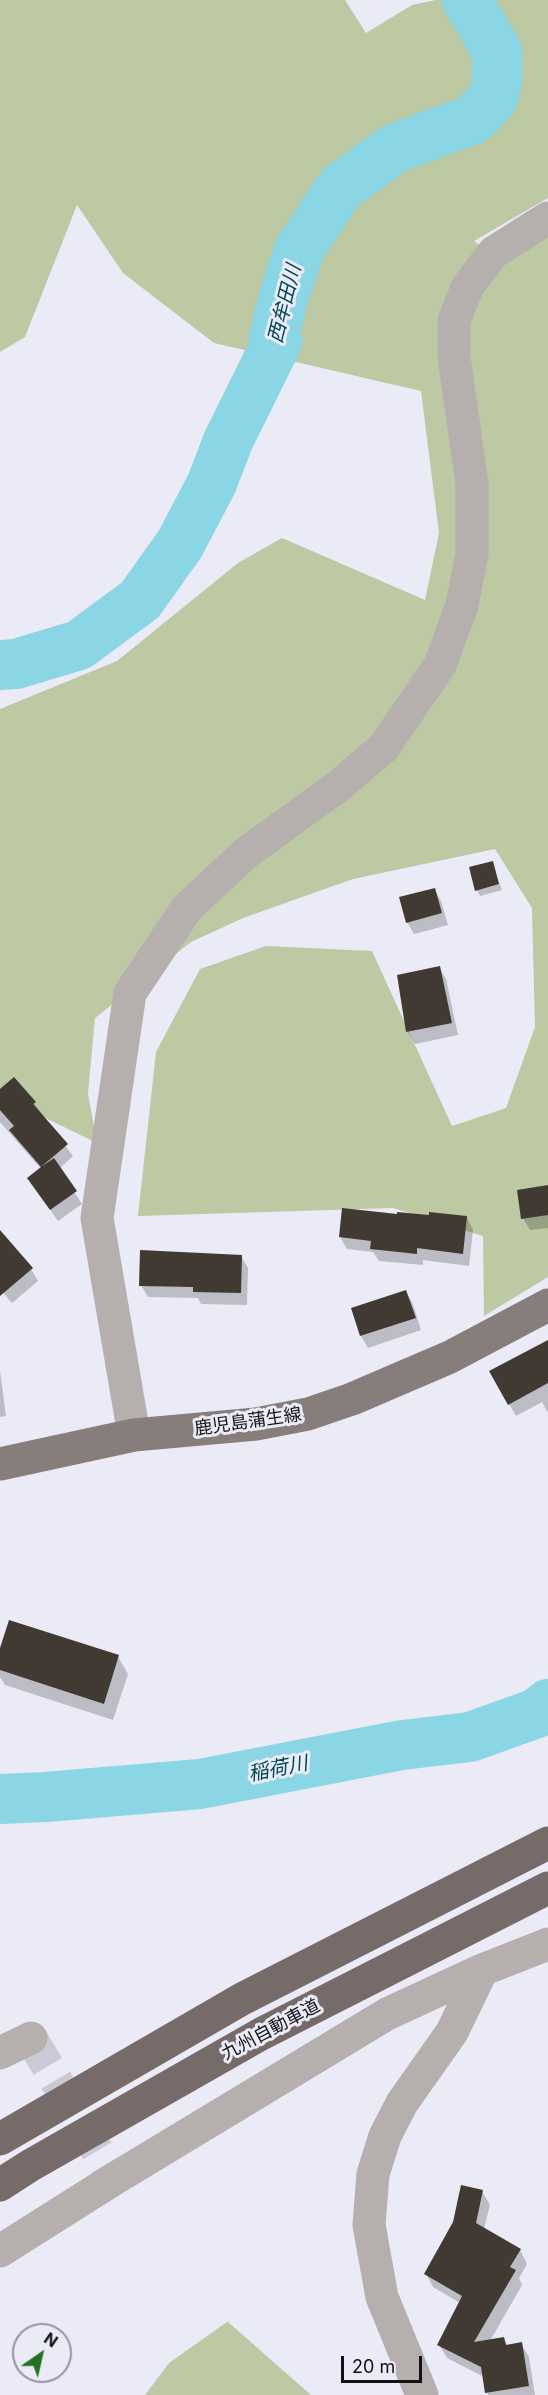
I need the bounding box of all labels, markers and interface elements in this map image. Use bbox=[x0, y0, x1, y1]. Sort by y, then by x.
water label: 西牟田川 bbox=[264, 262, 306, 346]
street label: 鹿児島蒲生線 bbox=[193, 1404, 303, 1440]
water label: 稲荷川 bbox=[246, 1751, 310, 1787]
street label: 九州自動車道 bbox=[218, 1995, 324, 2065]
north arrow bbox=[12, 2323, 72, 2383]
text: N bbox=[40, 2328, 62, 2351]
scale bar bbox=[344, 2344, 425, 2382]
text: 20 m bbox=[352, 2356, 395, 2377]

